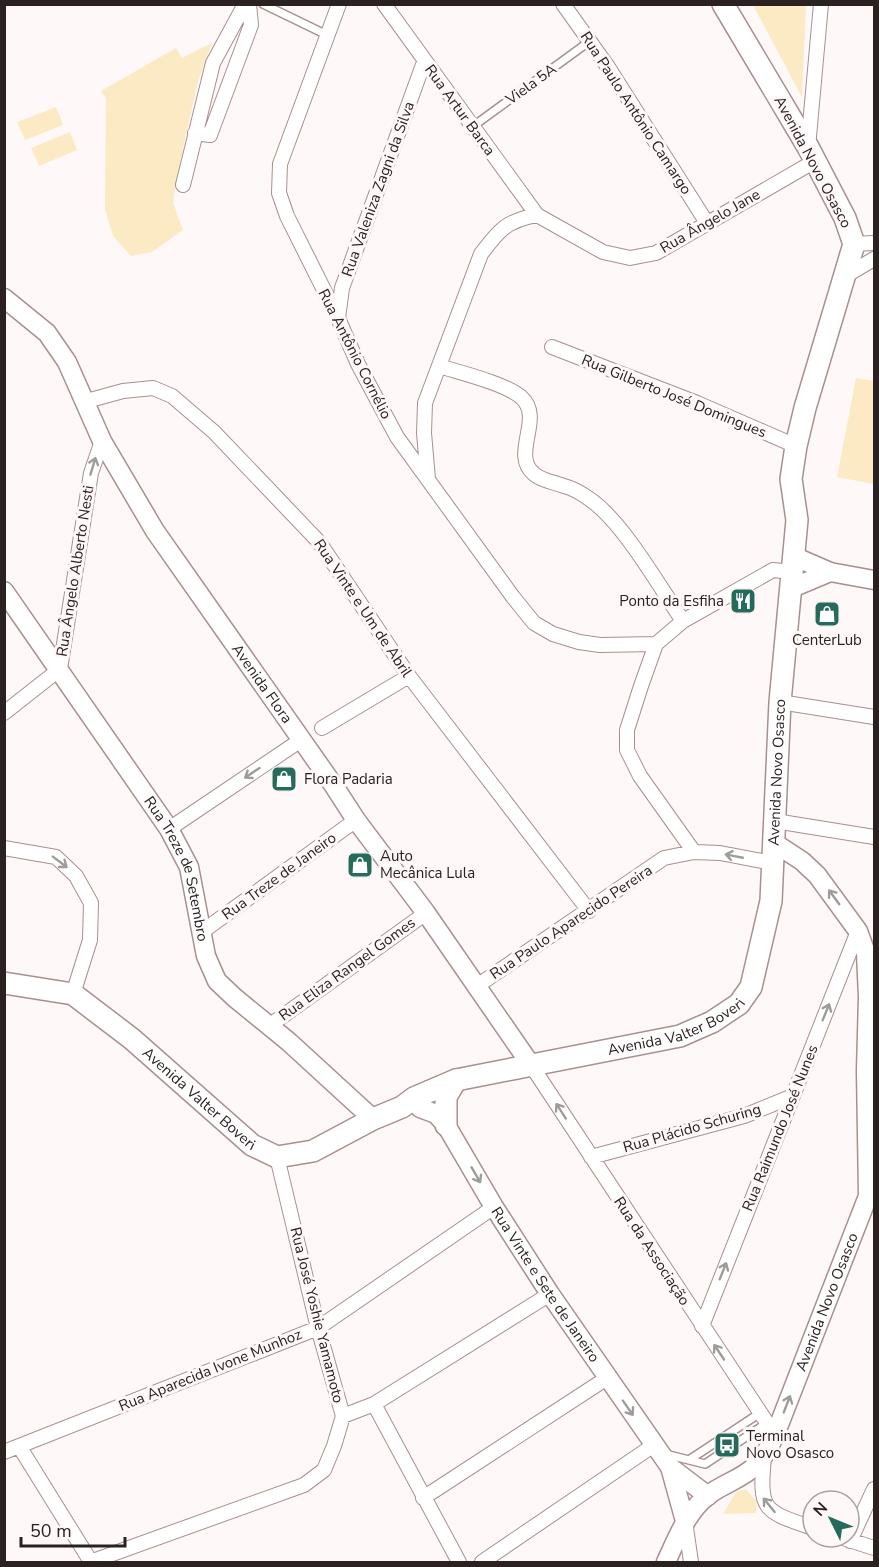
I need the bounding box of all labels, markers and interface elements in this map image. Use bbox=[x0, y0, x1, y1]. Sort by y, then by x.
street label: Rua Paulo Antônio Camargo bbox=[576, 28, 696, 198]
street label: Viela 5A bbox=[501, 59, 560, 110]
street label: Rua Artur Barca bbox=[420, 60, 500, 160]
street label: Avenida Novo Osasco bbox=[770, 92, 856, 232]
street label: Rua Valeniza Zagni da Silva bbox=[337, 99, 419, 279]
street label: Rua Ângelo Jane bbox=[656, 184, 764, 258]
street label: Rua Antônio Cornélio bbox=[314, 286, 396, 422]
street label: Rua Gilberto José Domingues bbox=[579, 350, 769, 442]
one-way arrow bbox=[88, 457, 99, 476]
street label: Rua Ângelo Alberto Nesti bbox=[52, 484, 98, 658]
street label: Rua Vinte e Um de Abril bbox=[309, 535, 417, 681]
restaurant icon: Ponto da Esfiha bbox=[728, 586, 758, 616]
place label: Ponto da Esfiha bbox=[619, 591, 724, 611]
shop icon: CenterLub bbox=[812, 599, 842, 629]
place label: CenterLub bbox=[792, 630, 862, 650]
street label: Avenida Flora bbox=[227, 640, 297, 727]
street label: Avenida Novo Osasco bbox=[764, 699, 790, 846]
shop icon: Flora Padaria bbox=[269, 764, 299, 794]
one-way arrow bbox=[244, 767, 261, 779]
place label: Flora Padaria bbox=[304, 769, 393, 789]
street label: Rua Treze de Setembro bbox=[139, 792, 213, 943]
street label: Rua Treze de Janeiro bbox=[218, 828, 340, 924]
place label: Auto Mecânica Lula bbox=[380, 846, 475, 883]
shop icon: Auto Mecânica Lula bbox=[345, 850, 375, 880]
one-way arrow bbox=[724, 850, 744, 861]
one-way arrow bbox=[52, 856, 68, 869]
street label: Rua Paulo Aparecido Pereira bbox=[486, 860, 656, 984]
one-way arrow bbox=[828, 890, 840, 906]
street label: Rua Eliza Rangel Gomes bbox=[275, 913, 419, 1025]
street label: Avenida Valter Boveri bbox=[606, 994, 750, 1060]
one-way arrow bbox=[821, 1003, 832, 1022]
street label: Rua Raimundo José Nunes bbox=[737, 1042, 823, 1214]
street label: Avenida Valter Boveri bbox=[138, 1043, 259, 1155]
street label: Rua Plácido Schuring bbox=[621, 1099, 763, 1157]
one-way arrow bbox=[555, 1103, 567, 1120]
one-way arrow bbox=[470, 1166, 482, 1183]
street label: Rua da Associação bbox=[609, 1193, 695, 1309]
street label: Rua Vinte e Sete de Janeiro bbox=[486, 1203, 604, 1366]
street label: Rua José Yoshie Yamamoto bbox=[285, 1225, 349, 1405]
street label: Avenida Novo Osasco bbox=[791, 1230, 863, 1374]
one-way arrow bbox=[718, 1263, 729, 1281]
street label: Rua Aparecida Ivone Munhoz bbox=[116, 1324, 305, 1416]
one-way arrow bbox=[713, 1344, 725, 1361]
one-way arrow bbox=[783, 1395, 794, 1414]
one-way arrow bbox=[622, 1400, 634, 1416]
place label: Terminal Novo Osasco bbox=[746, 1426, 834, 1463]
bus stop icon: Terminal Novo Osasco bbox=[712, 1430, 742, 1460]
north arrow bbox=[801, 1489, 861, 1549]
one-way arrow bbox=[763, 1497, 776, 1513]
text: N bbox=[809, 1498, 833, 1521]
scale bar bbox=[21, 1510, 124, 1548]
text: 50 m bbox=[30, 1519, 72, 1543]

